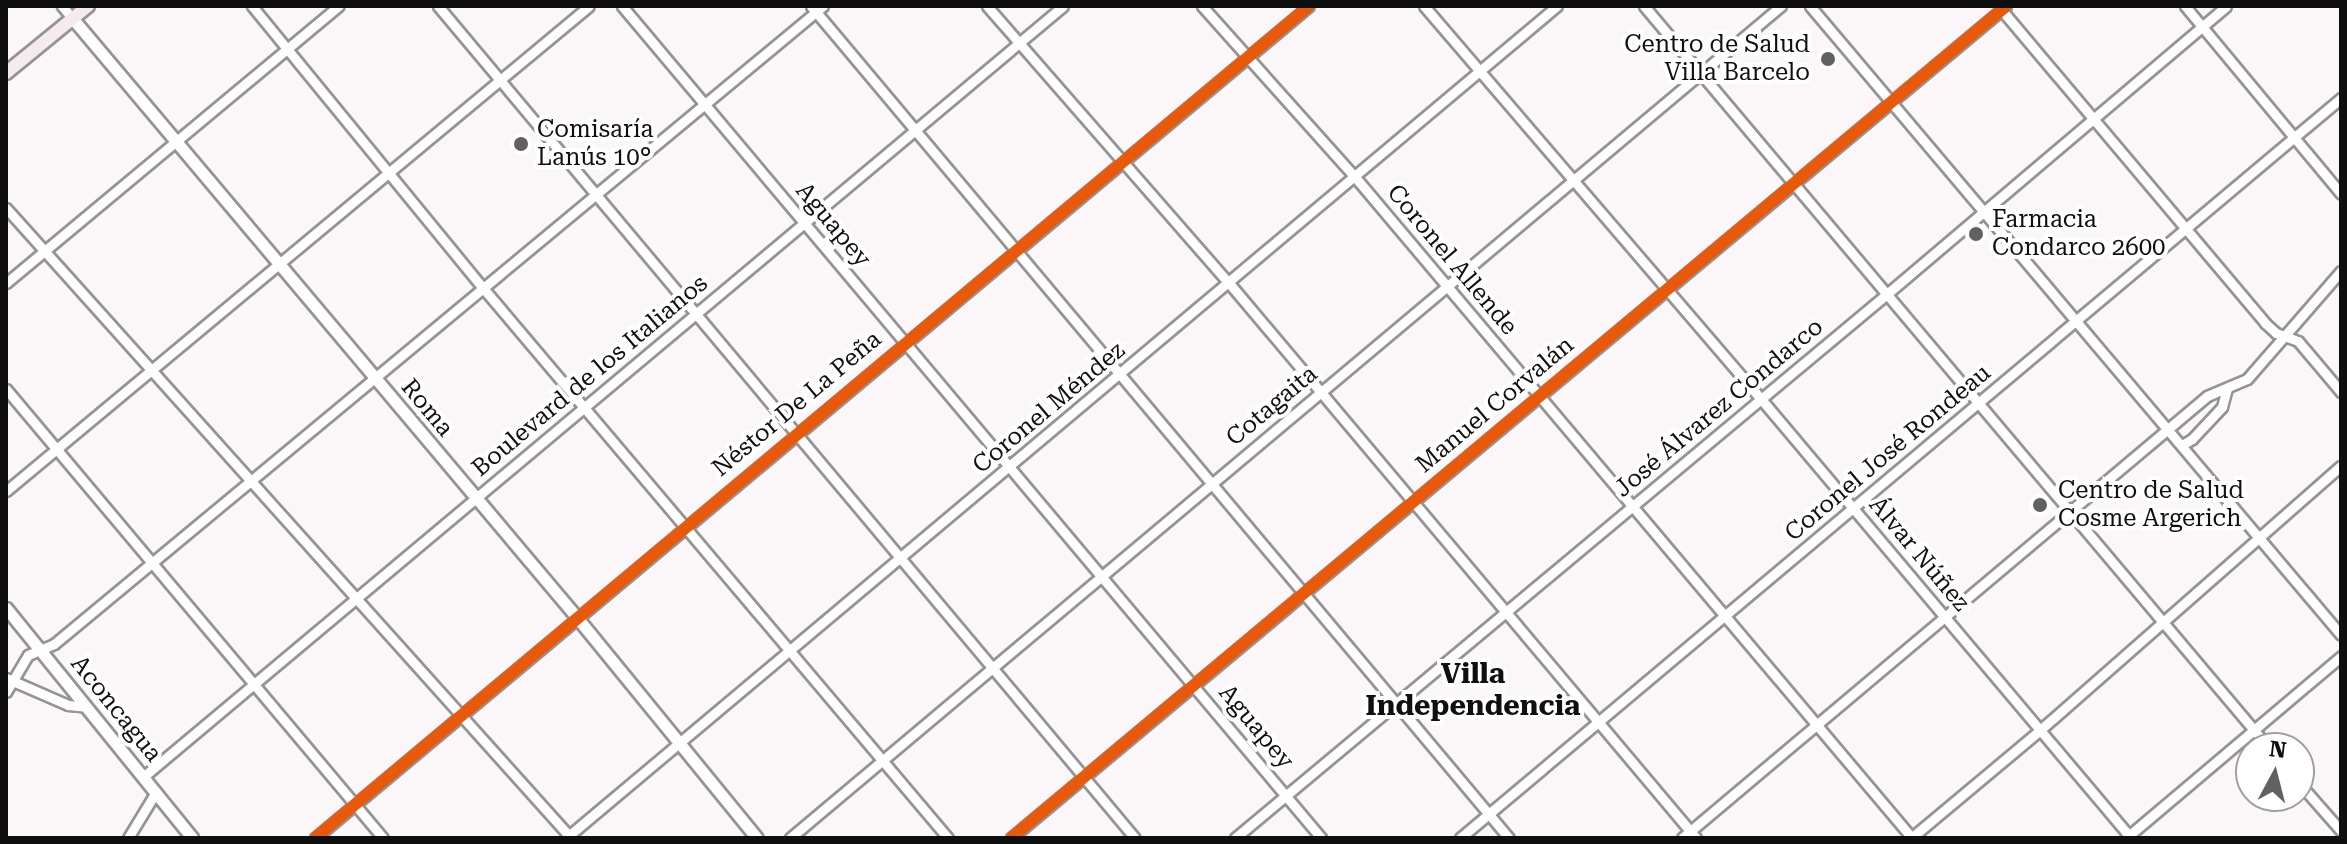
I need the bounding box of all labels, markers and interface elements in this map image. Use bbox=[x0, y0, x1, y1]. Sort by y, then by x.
place label: Centro de Salud Villa Barcelo bbox=[1624, 31, 1810, 87]
marker: Centro de Salud Villa Barcelo bbox=[1817, 48, 1839, 70]
place label: Comisaría Lanús 10° bbox=[537, 116, 654, 172]
marker: Comisaría Lanús 10° bbox=[512, 135, 530, 153]
street label: Aguapey bbox=[789, 177, 877, 273]
street label: Coronel Allende bbox=[1381, 179, 1523, 341]
place label: Farmacia Condarco 2600 bbox=[1992, 206, 2166, 262]
marker: Farmacia Condarco 2600 bbox=[1967, 225, 1985, 243]
street label: Boulevard de los Italianos bbox=[466, 269, 714, 483]
street label: José Álvarez Condarco bbox=[1609, 312, 1829, 504]
street label: Néstor De La Peña bbox=[707, 325, 887, 483]
street label: Manuel Corvalán bbox=[1410, 331, 1580, 479]
street label: Coronel Méndez bbox=[967, 336, 1131, 480]
street label: Coronel José Rondeau bbox=[1779, 359, 1997, 547]
street label: Cotagaita bbox=[1221, 360, 1323, 452]
street label: Roma bbox=[395, 373, 459, 443]
place label: Centro de Salud Cosme Argerich bbox=[2058, 477, 2244, 533]
street label: Álvar Núñez bbox=[1863, 491, 1975, 617]
marker: Centro de Salud Cosme Argerich bbox=[2029, 494, 2051, 516]
street label: Aconcagua bbox=[64, 650, 168, 768]
district label: Villa Independencia bbox=[1366, 657, 1580, 723]
street label: Aguapey bbox=[1212, 679, 1300, 775]
north arrow bbox=[2235, 732, 2315, 812]
text: N bbox=[2268, 736, 2288, 763]

